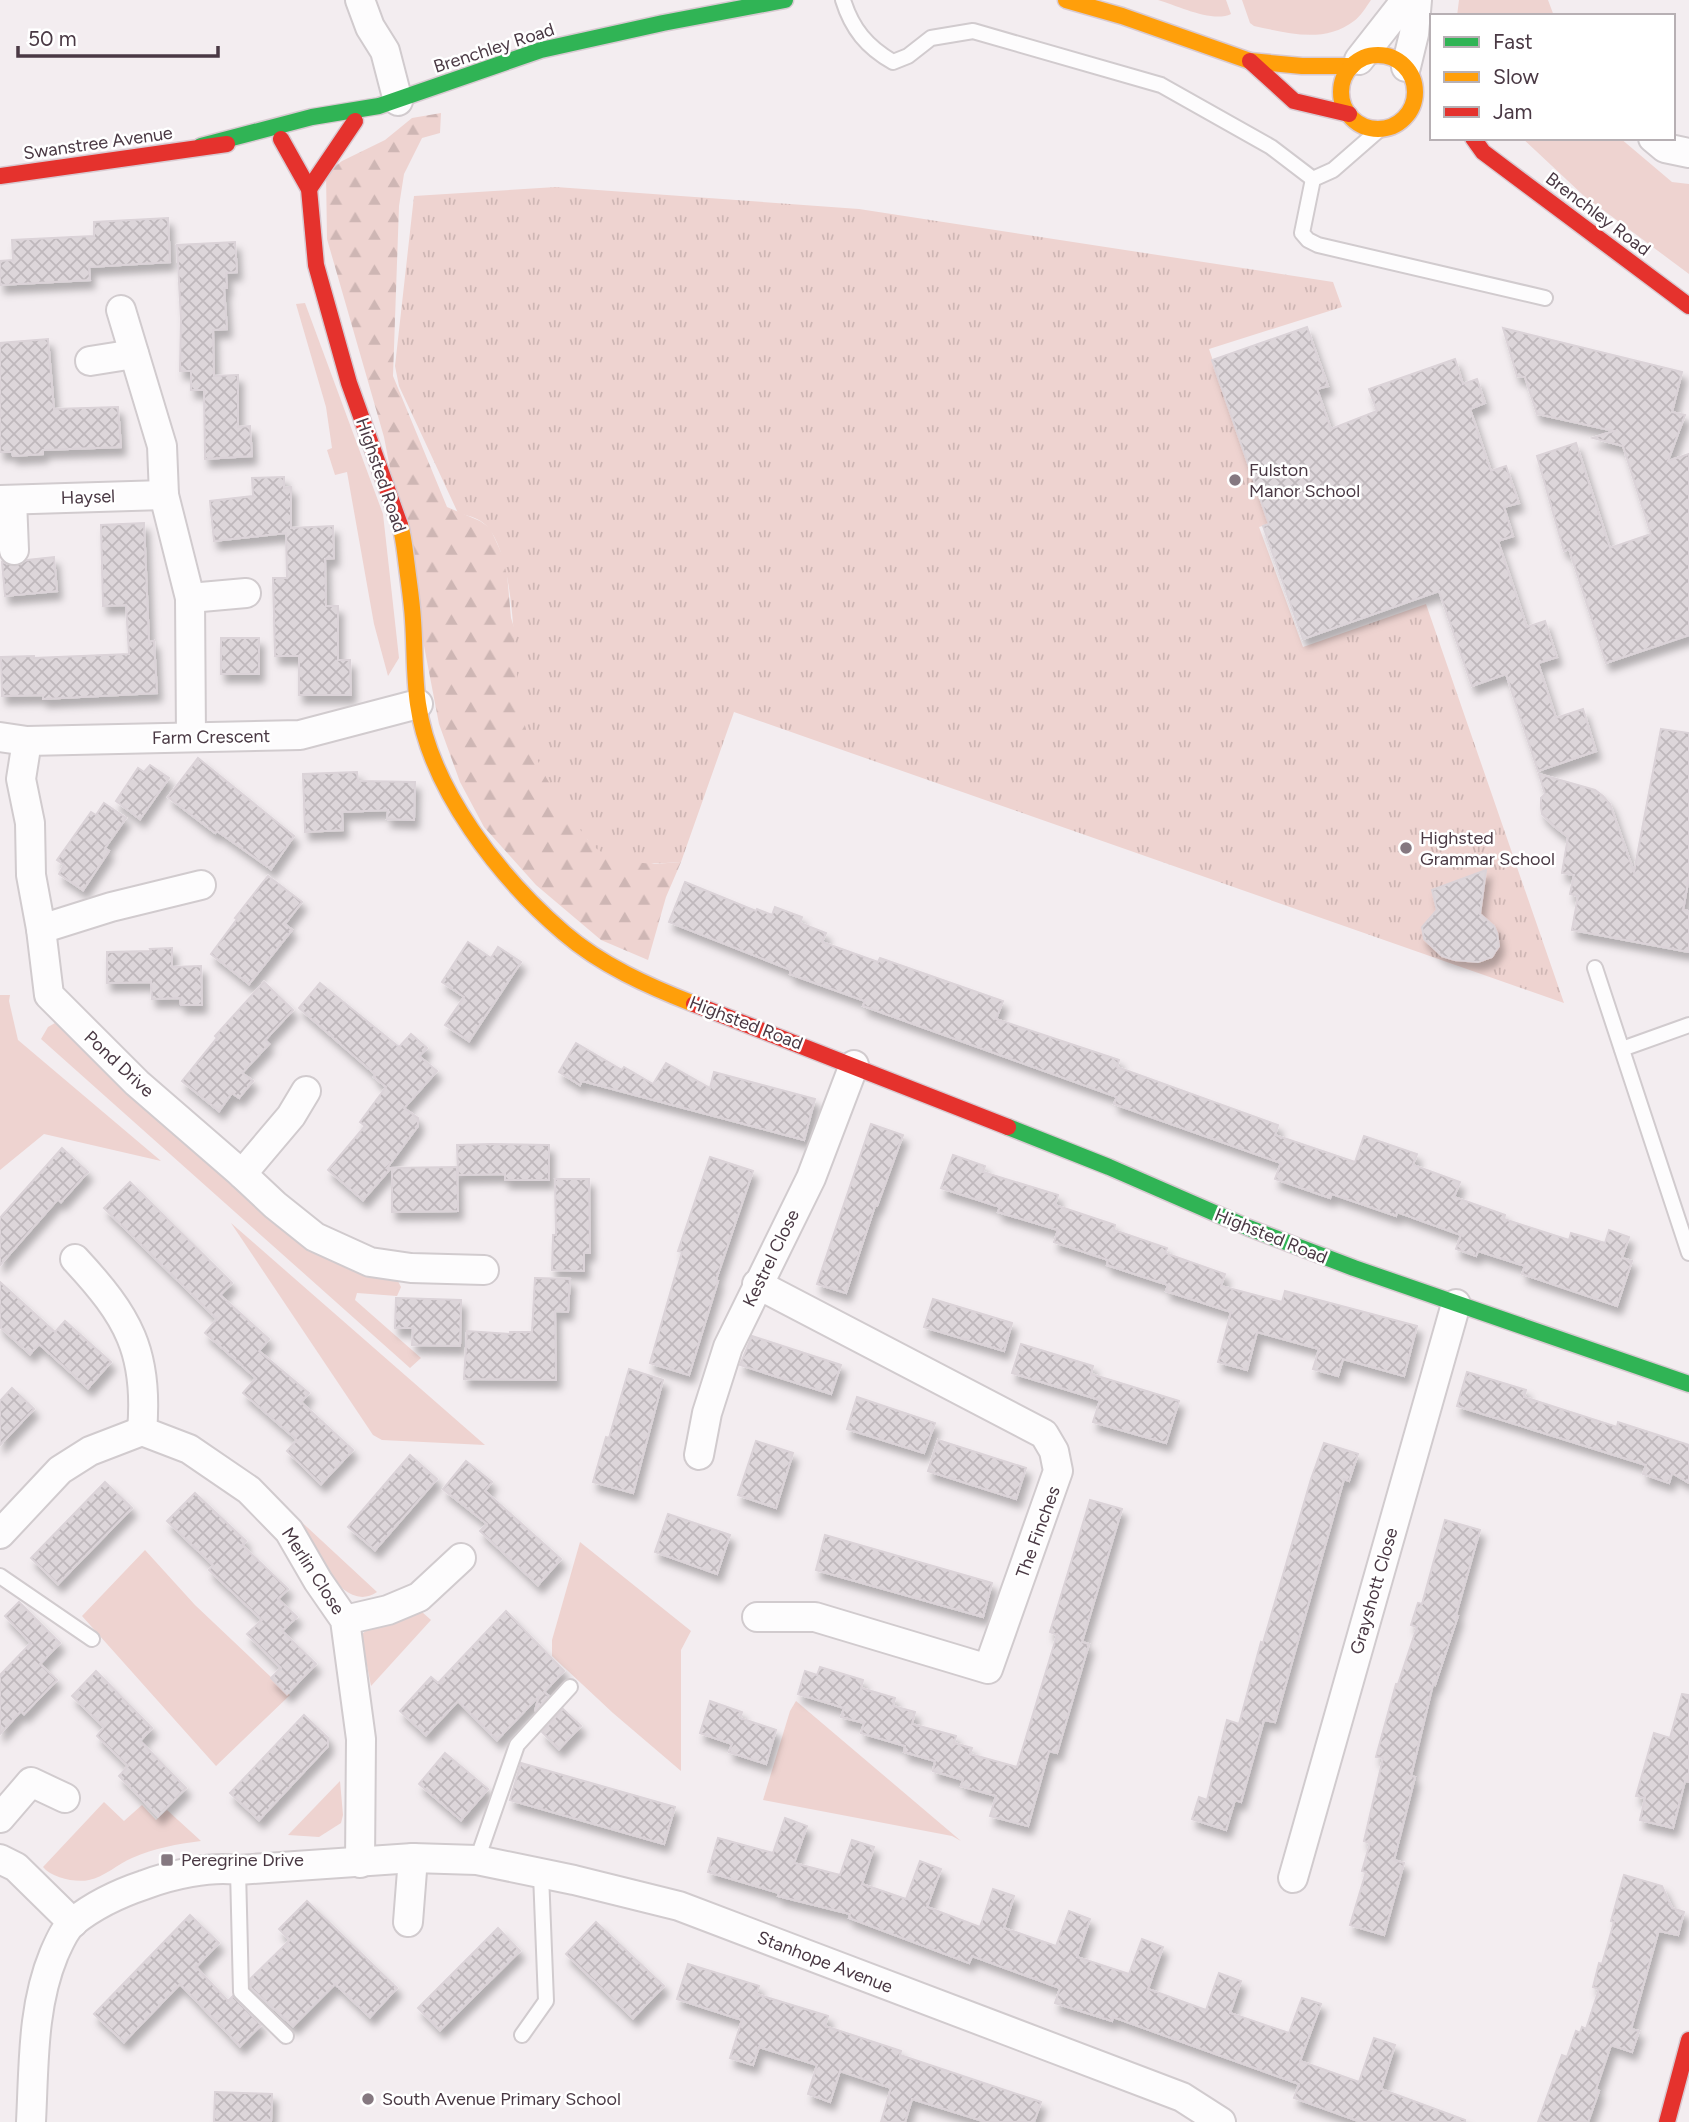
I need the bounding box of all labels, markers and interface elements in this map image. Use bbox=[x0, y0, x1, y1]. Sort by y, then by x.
scale bar bbox=[18, 14, 217, 58]
legend bbox=[1430, 14, 1675, 140]
street label: Brenchley Road bbox=[431, 18, 557, 78]
text: 50 m bbox=[28, 26, 77, 51]
text: Fast bbox=[1493, 29, 1533, 54]
text: Slow bbox=[1493, 64, 1539, 89]
text: Jam bbox=[1493, 99, 1532, 124]
street label: Swanstree Avenue bbox=[22, 122, 174, 164]
street label: Brenchley Road bbox=[1541, 167, 1655, 261]
street label: Highsted Road bbox=[351, 415, 411, 535]
place label: Fulston Manor School bbox=[1249, 459, 1360, 502]
marker: Fulston Manor School bbox=[1227, 472, 1243, 488]
street label: Haysel bbox=[61, 485, 115, 509]
street label: Farm Crescent bbox=[152, 725, 271, 749]
place label: Highsted Grammar School bbox=[1420, 827, 1555, 870]
marker: Highsted Grammar School bbox=[1398, 840, 1414, 856]
street label: Highsted Road bbox=[686, 991, 806, 1055]
street label: Pond Drive bbox=[80, 1026, 159, 1102]
street label: Highsted Road bbox=[1211, 1203, 1331, 1269]
street label: Kestrel Close bbox=[738, 1205, 804, 1310]
street label: The Finches bbox=[1011, 1483, 1065, 1581]
street label: Merlin Close bbox=[277, 1523, 349, 1619]
street label: Grayshott Close bbox=[1345, 1525, 1403, 1657]
place label: Peregrine Drive bbox=[181, 1849, 304, 1871]
marker: Peregrine Drive bbox=[159, 1852, 175, 1868]
street label: Stanhope Avenue bbox=[754, 1926, 896, 1998]
place label: South Avenue Primary School bbox=[382, 2088, 621, 2110]
marker: South Avenue Primary School bbox=[360, 2091, 376, 2107]

